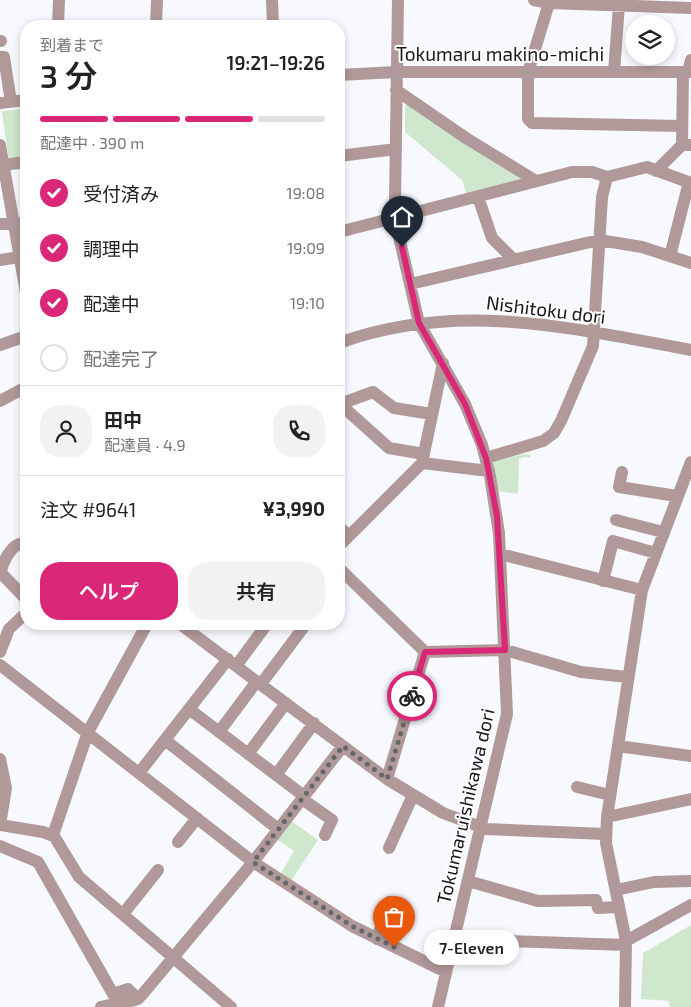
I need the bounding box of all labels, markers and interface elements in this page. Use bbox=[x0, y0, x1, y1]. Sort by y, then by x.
map controls bbox=[625, 15, 675, 65]
button: layers bbox=[625, 15, 675, 65]
text: 到着まで bbox=[40, 35, 104, 54]
street label: Tokumaru makino-michi bbox=[396, 42, 604, 65]
text: 19:21–19:26 bbox=[227, 51, 325, 74]
text: 3 分 bbox=[40, 56, 97, 94]
text: 配達中 · 390 m bbox=[40, 133, 144, 152]
icon: check bbox=[40, 179, 68, 207]
text: 受付済み bbox=[83, 182, 159, 205]
text: 19:08 bbox=[286, 183, 325, 202]
pin bbox=[381, 196, 423, 247]
icon: home bbox=[388, 203, 416, 231]
icon: check bbox=[40, 234, 68, 262]
text: 調理中 bbox=[83, 237, 140, 260]
text: 19:09 bbox=[287, 238, 325, 257]
icon: check bbox=[40, 289, 68, 317]
street label: Nishitoku dori bbox=[485, 290, 607, 328]
text: 配達中 bbox=[83, 292, 140, 315]
text: 19:10 bbox=[290, 293, 325, 312]
text: 配達完了 bbox=[83, 347, 159, 370]
button: person bbox=[40, 405, 92, 457]
button: phone bbox=[273, 405, 325, 457]
text: 田中 bbox=[104, 408, 142, 431]
text: 配達員 · 4.9 bbox=[104, 435, 186, 454]
text: ¥3,990 bbox=[263, 497, 325, 520]
text: 注文 #9641 bbox=[40, 498, 136, 521]
button: ヘルプ bbox=[40, 562, 178, 620]
button: 共有 bbox=[188, 562, 325, 620]
courier bbox=[387, 671, 437, 721]
icon: bike bbox=[398, 682, 426, 710]
street label: Tokumaruishikawa dori bbox=[431, 706, 499, 906]
pin bbox=[373, 896, 415, 947]
icon: bag bbox=[380, 903, 408, 931]
callout: 7-Eleven bbox=[424, 930, 519, 964]
text: 7-Eleven bbox=[439, 938, 504, 957]

